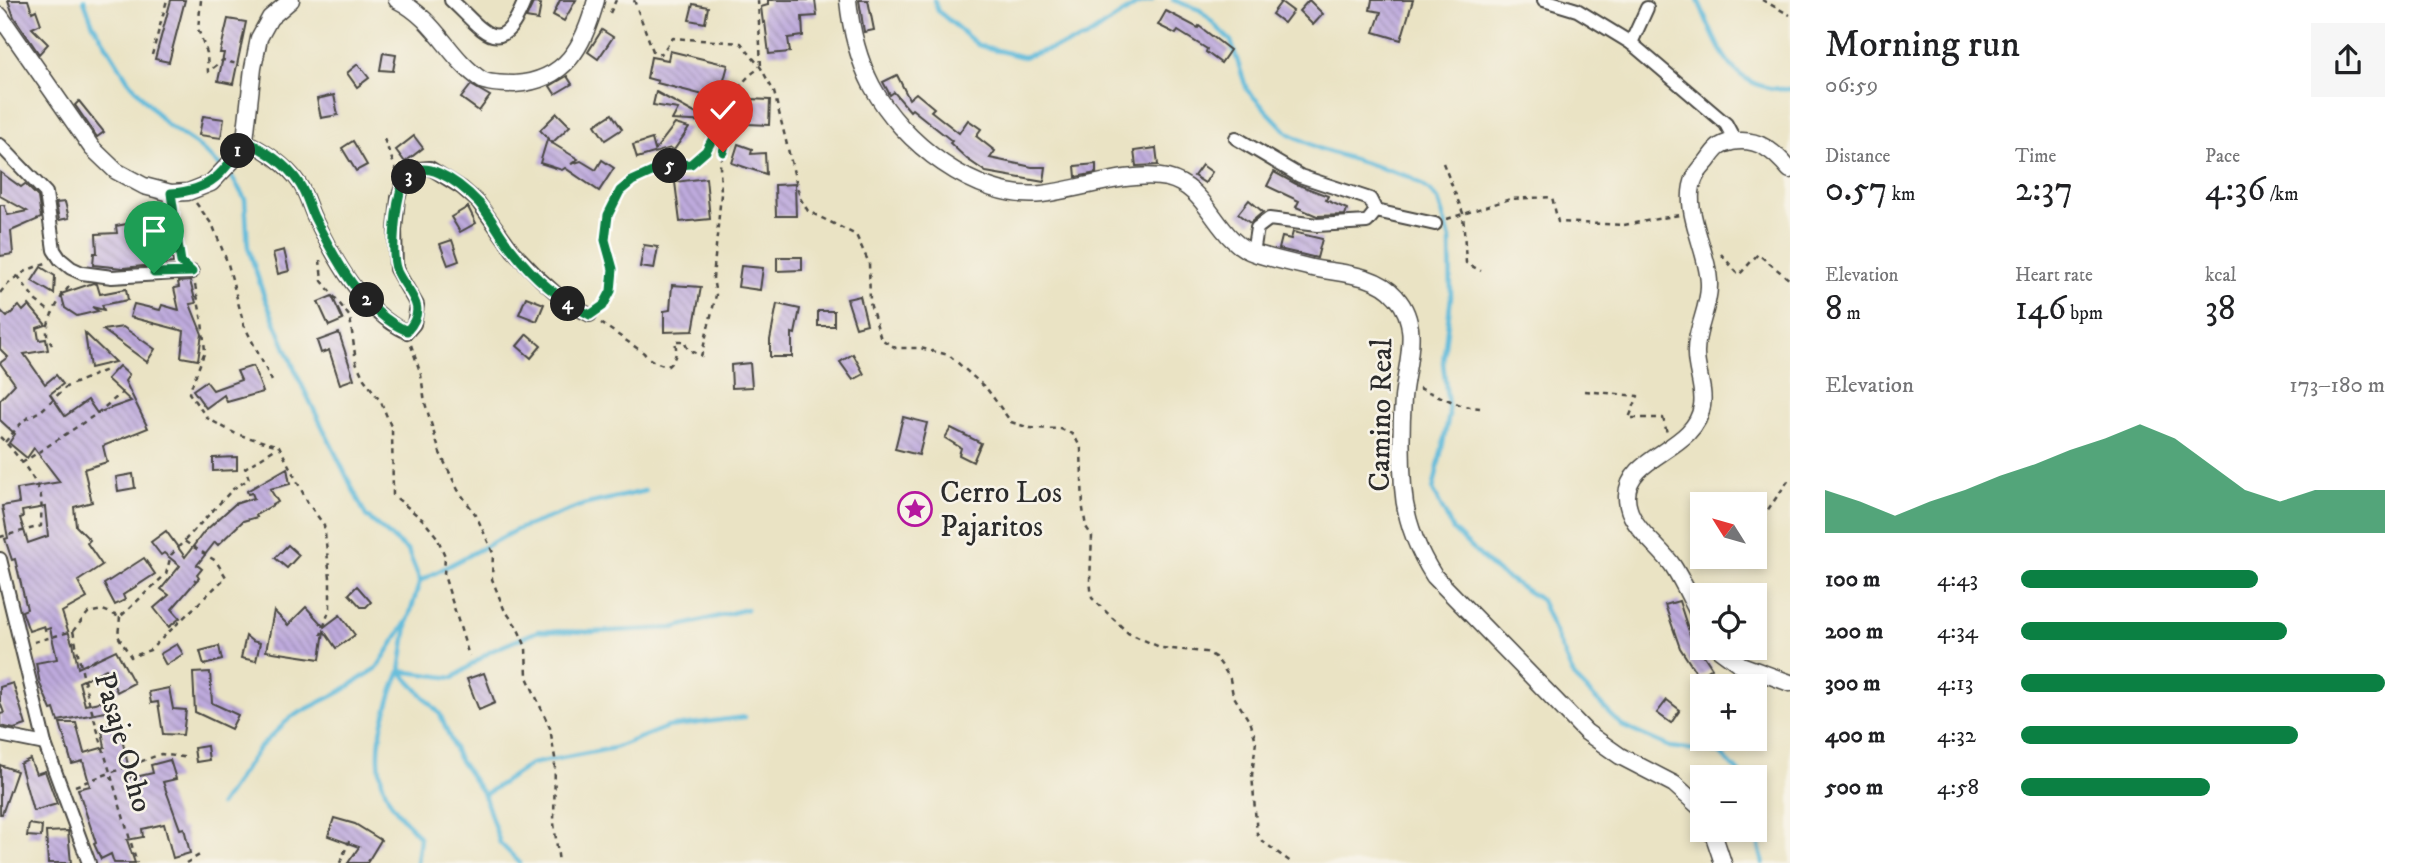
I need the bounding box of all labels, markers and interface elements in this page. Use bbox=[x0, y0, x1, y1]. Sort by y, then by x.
text: Morning run bbox=[1825, 21, 2020, 69]
button: share bbox=[2311, 23, 2385, 97]
text: 06:59 bbox=[1825, 71, 1878, 100]
pin bbox=[693, 80, 753, 152]
icon: check bbox=[704, 91, 742, 129]
pin: 1 bbox=[220, 134, 256, 168]
text: 1 bbox=[234, 139, 241, 162]
text: Distance bbox=[1825, 145, 1890, 168]
text: Time bbox=[2015, 145, 2056, 168]
text: Pace bbox=[2205, 145, 2240, 168]
pin: 5 bbox=[652, 148, 688, 184]
text: 5 bbox=[665, 154, 674, 177]
pin: 3 bbox=[392, 160, 426, 194]
text: 3 bbox=[405, 165, 412, 188]
text: 0.57 bbox=[1825, 168, 1888, 212]
text: 2:37 bbox=[2015, 168, 2073, 212]
text: 4:36 bbox=[2205, 168, 2266, 212]
text: km bbox=[1888, 183, 1915, 206]
text: /km bbox=[2266, 183, 2299, 206]
pin bbox=[124, 201, 184, 273]
icon: arrive bbox=[135, 212, 173, 250]
text: Elevation bbox=[1825, 264, 1899, 287]
text: Heart rate bbox=[2015, 264, 2093, 287]
text: kcal bbox=[2205, 264, 2236, 287]
pin: 2 bbox=[350, 282, 384, 318]
pin: 4 bbox=[550, 286, 586, 322]
text: 8 bbox=[1825, 287, 1843, 331]
text: 146 bbox=[2015, 287, 2066, 331]
text: 38 bbox=[2205, 287, 2236, 331]
text: 2 bbox=[362, 288, 371, 311]
text: 4 bbox=[562, 292, 573, 315]
text: m bbox=[1843, 302, 1861, 325]
text: bpm bbox=[2066, 302, 2103, 325]
street label: Camino Real bbox=[1362, 338, 1401, 492]
text: Elevation bbox=[1825, 371, 1914, 400]
text: 173–180 m bbox=[2289, 371, 2385, 400]
place label: Cerro Los Pajaritos bbox=[940, 475, 1062, 546]
place icon: Cerro Los Pajaritos bbox=[896, 490, 934, 528]
north arrow bbox=[1690, 492, 1768, 569]
map controls bbox=[1690, 492, 1767, 842]
text: 100 m bbox=[1825, 565, 1880, 594]
text: 4:43 bbox=[1937, 565, 1978, 594]
button: locate bbox=[1690, 583, 1767, 660]
text: 200 m bbox=[1825, 617, 1883, 646]
text: 4:34 bbox=[1937, 617, 1978, 646]
street label: Pasaje Ocho bbox=[85, 668, 160, 816]
text: 300 m bbox=[1825, 669, 1881, 698]
text: 4:13 bbox=[1937, 669, 1973, 698]
button: + bbox=[1690, 674, 1767, 751]
text: 400 m bbox=[1825, 721, 1885, 750]
text: 4:32 bbox=[1937, 721, 1976, 750]
button: − bbox=[1690, 765, 1767, 842]
text: 500 m bbox=[1825, 773, 1883, 802]
text: 4:58 bbox=[1937, 773, 1979, 802]

